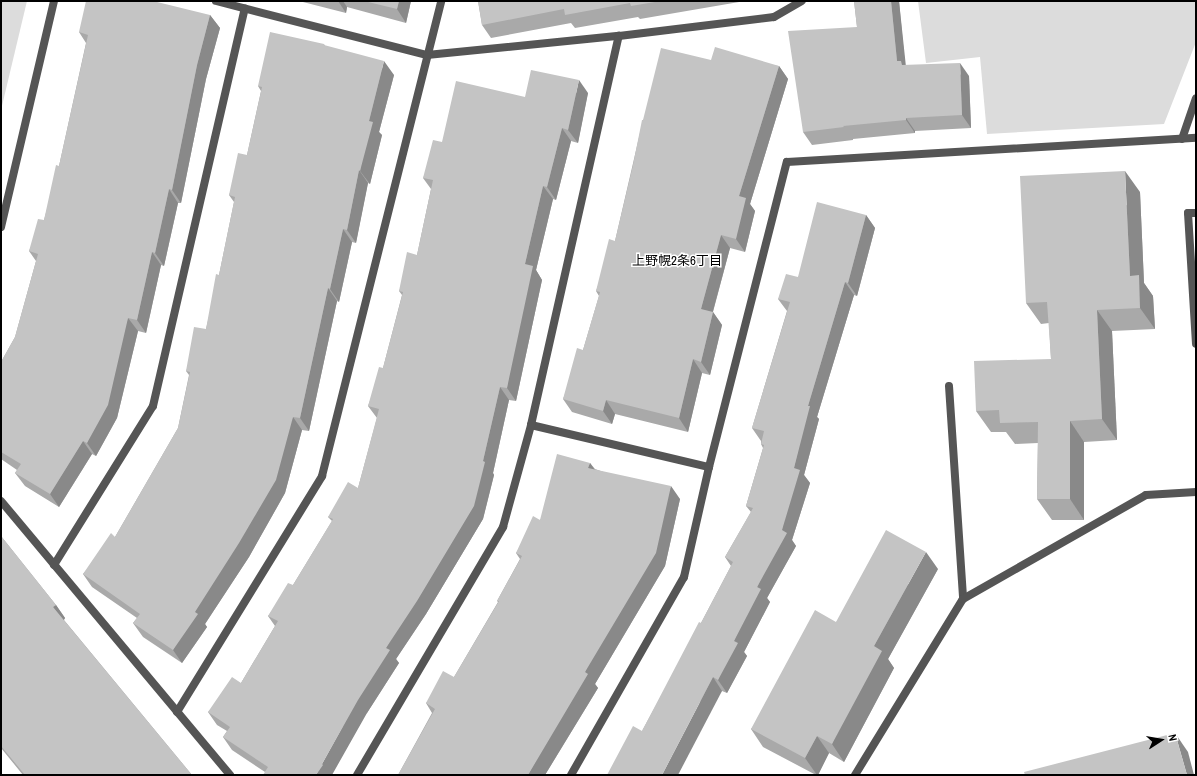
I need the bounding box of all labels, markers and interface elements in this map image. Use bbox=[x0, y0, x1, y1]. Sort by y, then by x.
district label: 上野幌2条6丁目 bbox=[632, 253, 722, 269]
north arrow bbox=[1141, 720, 1181, 760]
text: N bbox=[1165, 733, 1180, 742]

